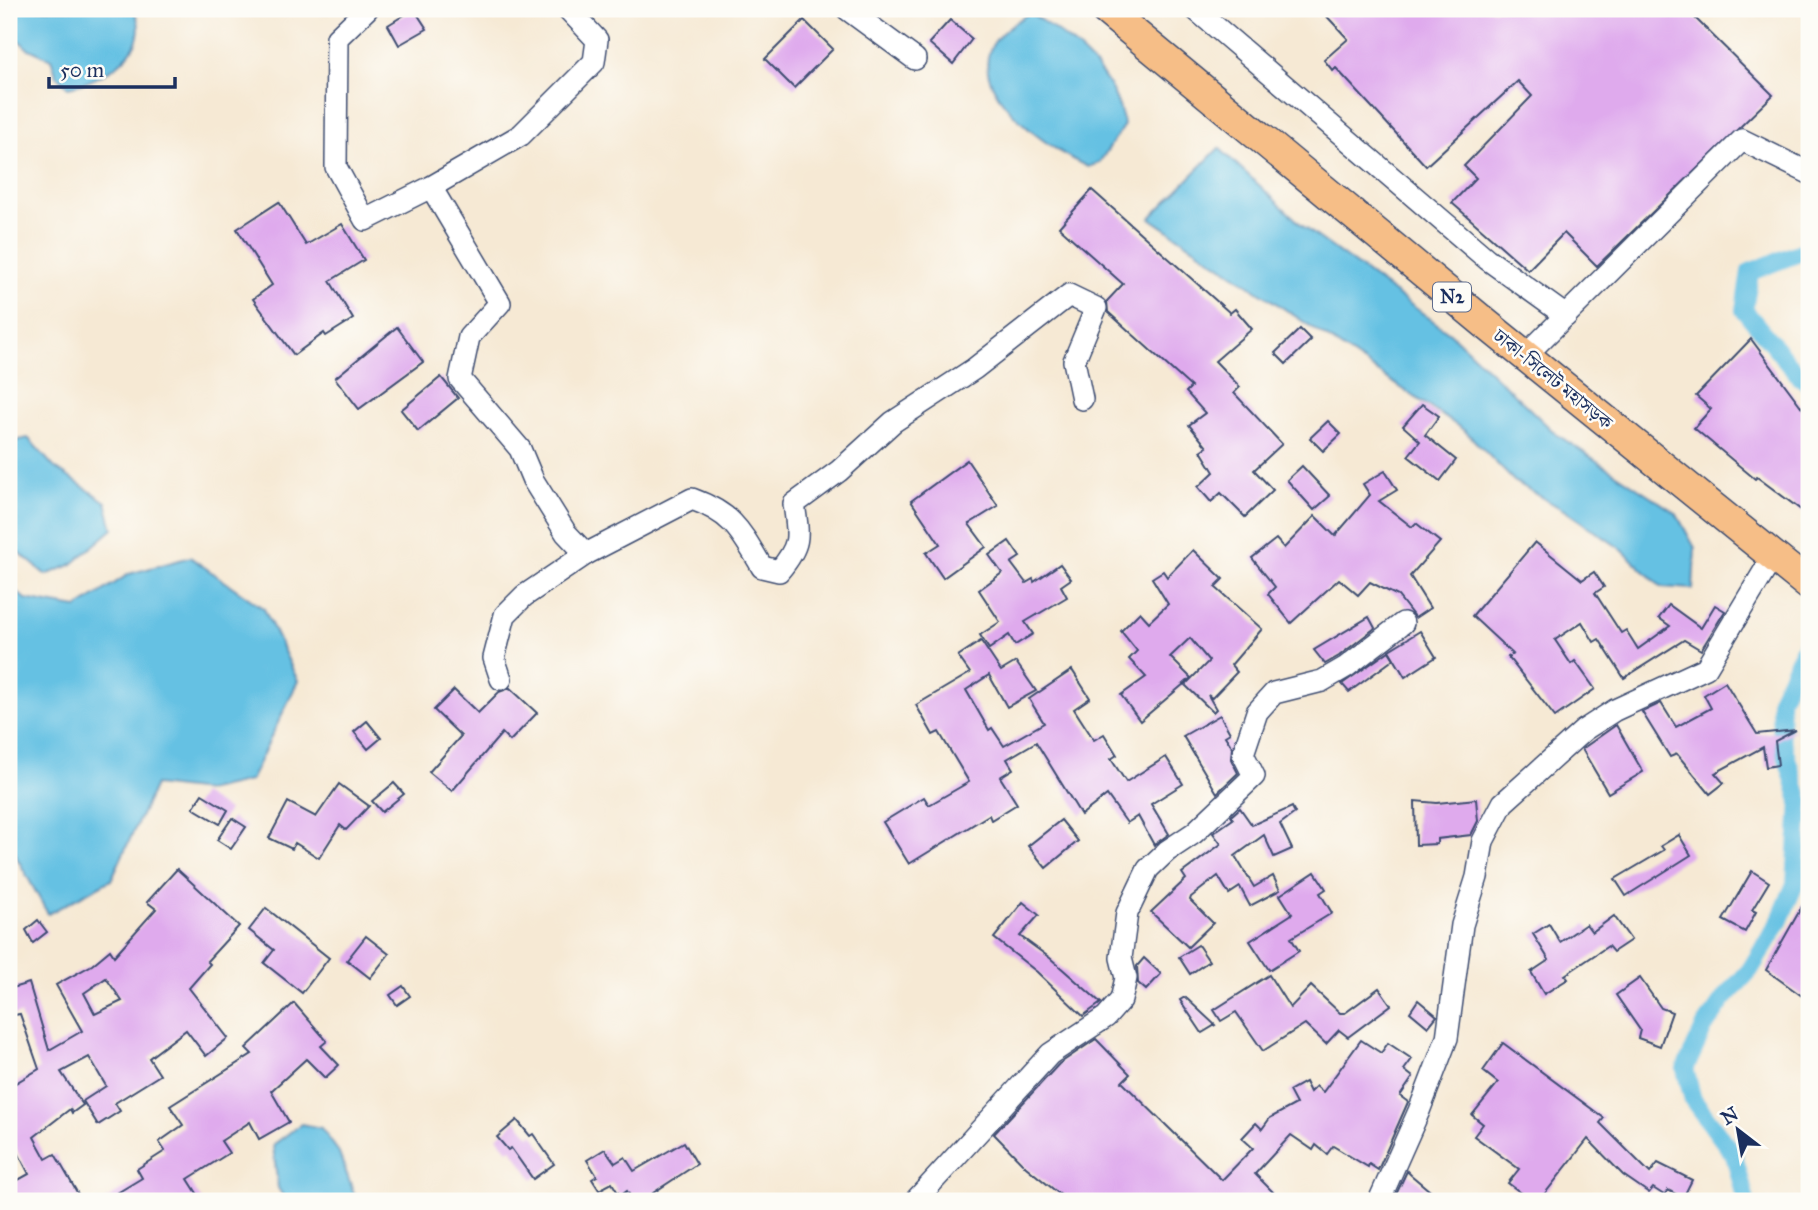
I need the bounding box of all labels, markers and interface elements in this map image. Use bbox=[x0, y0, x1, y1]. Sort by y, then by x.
scale bar bbox=[49, 46, 175, 90]
text: 50 m bbox=[60, 57, 105, 83]
road number: N2 bbox=[1433, 282, 1471, 312]
street label: ঢাকা-সিলেট মহাসড়ক bbox=[1488, 323, 1618, 434]
north arrow bbox=[1702, 1094, 1772, 1164]
text: N bbox=[1717, 1102, 1742, 1130]

